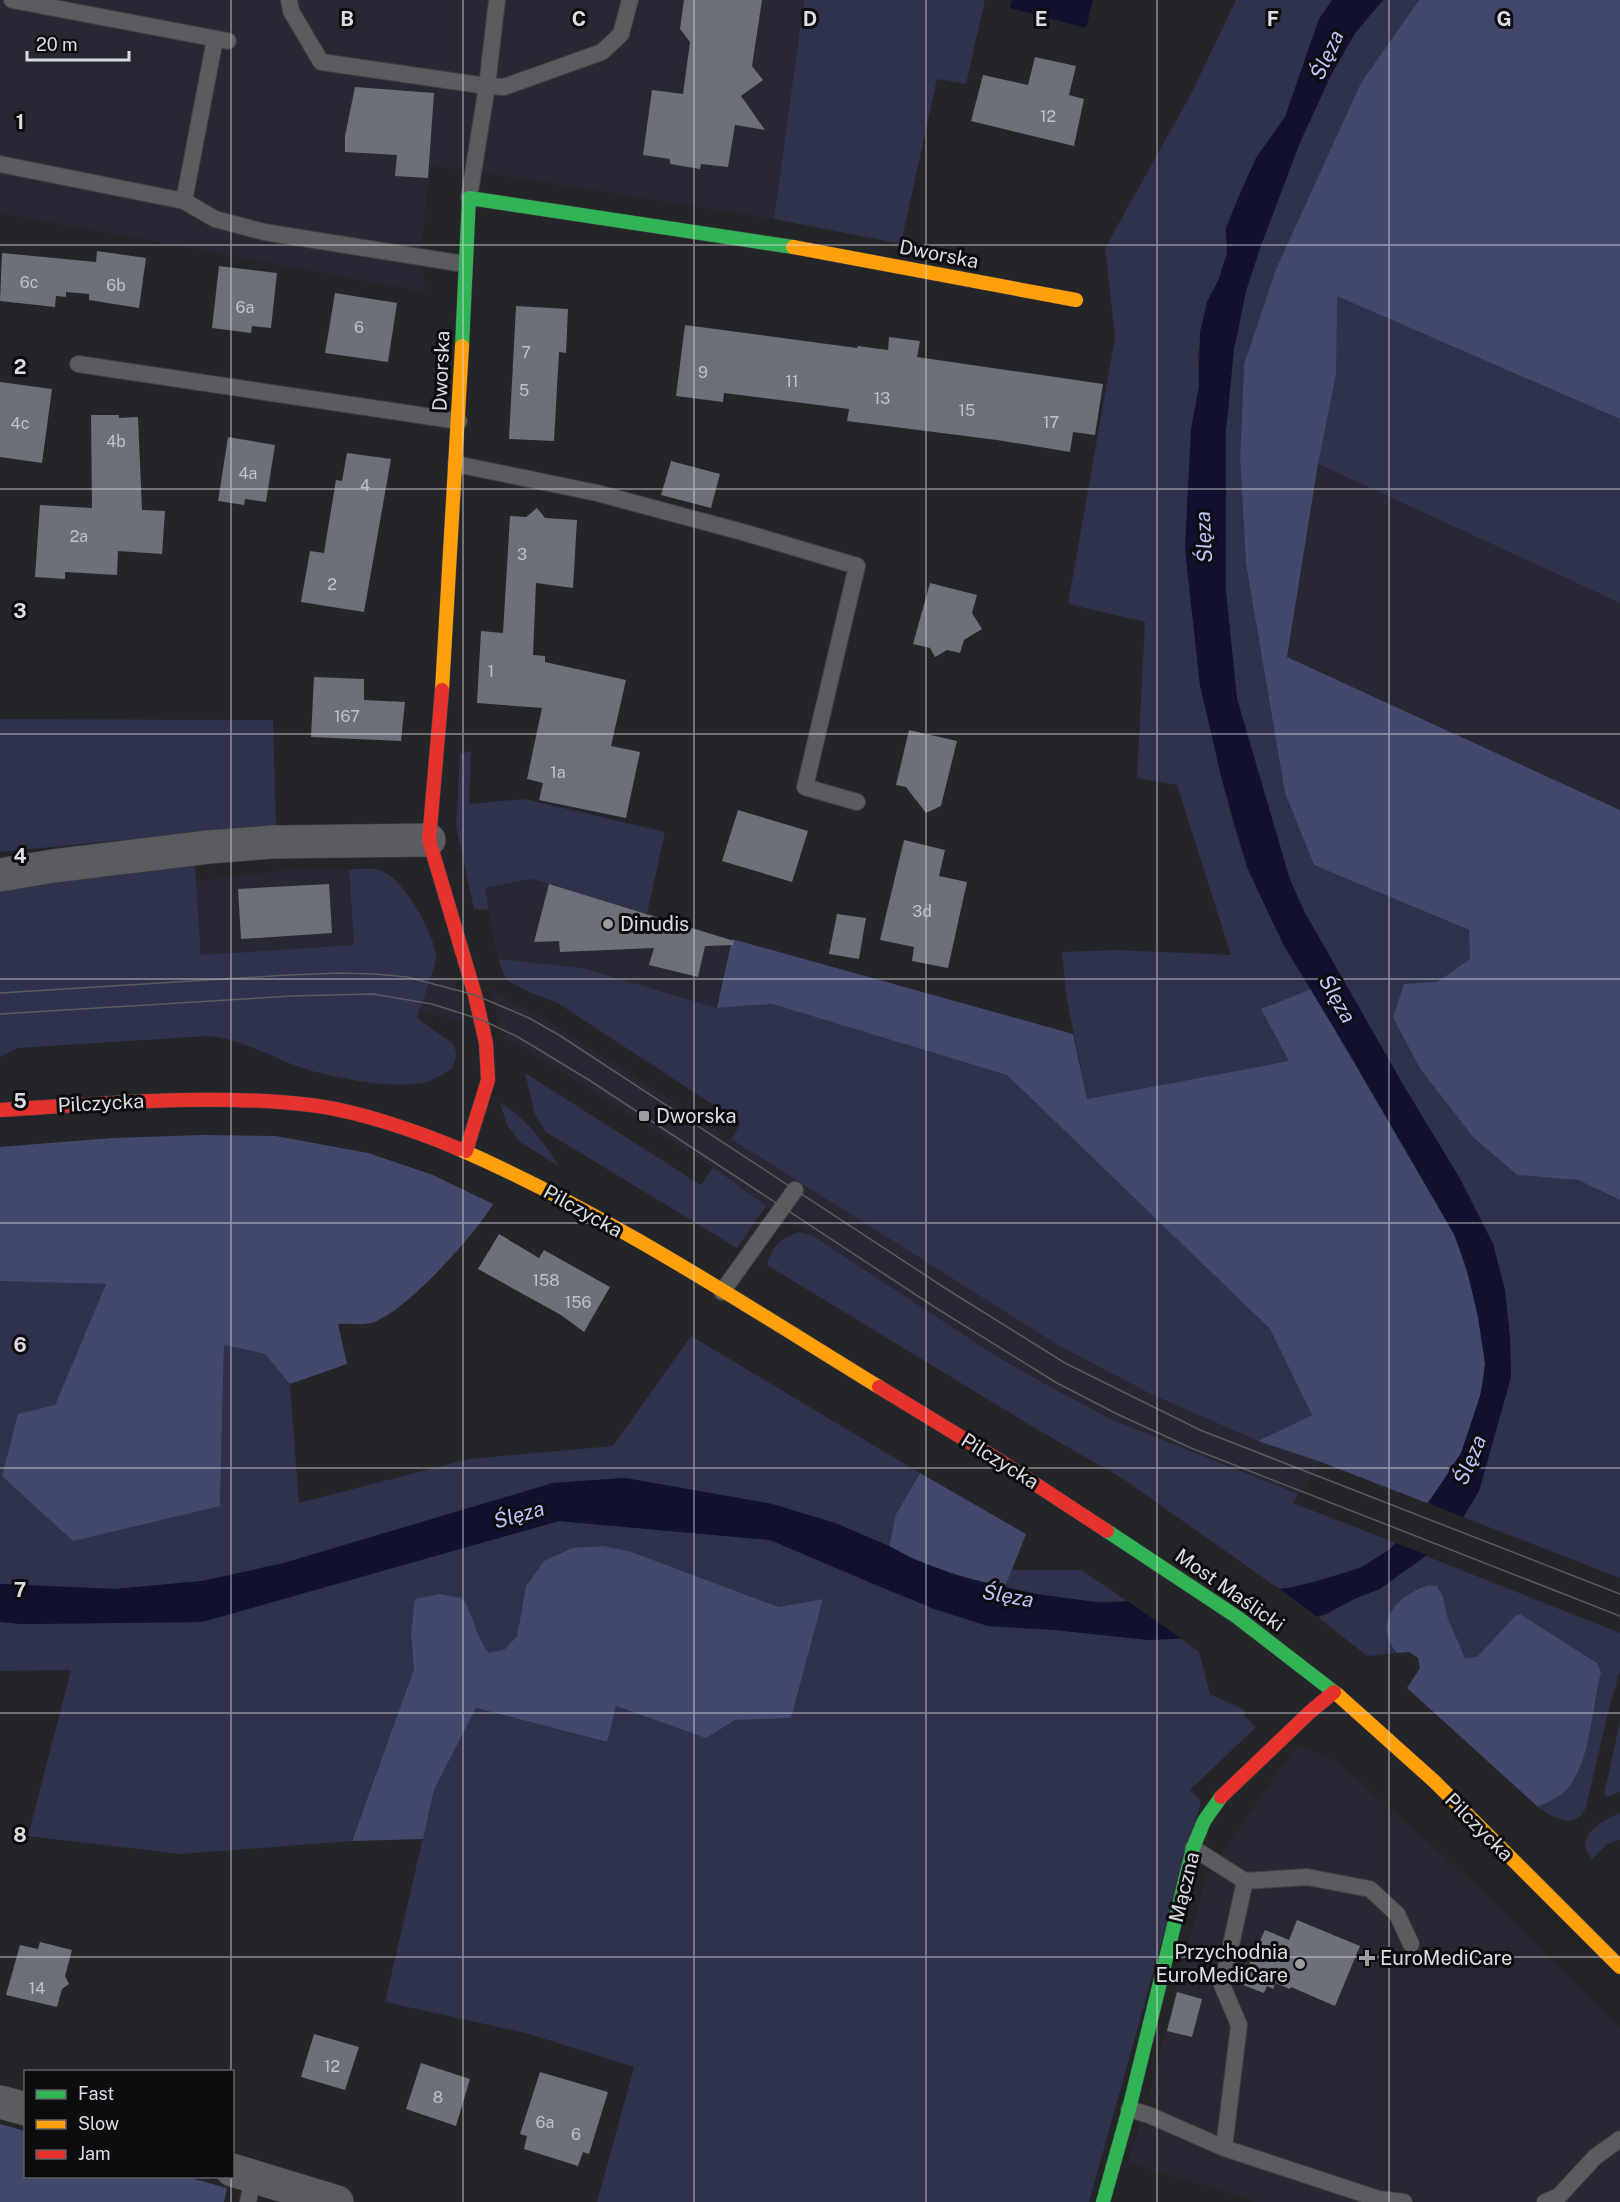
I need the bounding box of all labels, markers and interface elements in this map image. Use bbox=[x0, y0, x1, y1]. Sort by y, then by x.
text: B bbox=[340, 7, 354, 31]
text: C bbox=[572, 7, 586, 31]
text: D bbox=[803, 7, 817, 31]
text: E bbox=[1035, 7, 1047, 31]
text: F bbox=[1267, 7, 1279, 31]
text: G bbox=[1496, 7, 1512, 31]
scale bar bbox=[27, 24, 129, 62]
water label: Ślęza bbox=[1304, 26, 1349, 84]
text: 20 m bbox=[36, 34, 78, 55]
house number: 12 bbox=[1040, 107, 1056, 126]
text: 1 bbox=[16, 110, 24, 134]
street label: Dworska bbox=[897, 235, 981, 273]
house number: 6c bbox=[20, 273, 38, 292]
house number: 6b bbox=[106, 276, 126, 295]
house number: 6a bbox=[236, 298, 254, 317]
house number: 6 bbox=[354, 318, 364, 337]
street label: Dworska bbox=[428, 330, 454, 412]
house number: 7 bbox=[521, 343, 531, 362]
text: 2 bbox=[14, 355, 26, 379]
house number: 9 bbox=[698, 363, 708, 382]
house number: 11 bbox=[785, 372, 799, 391]
house number: 5 bbox=[519, 381, 529, 400]
house number: 13 bbox=[874, 389, 890, 408]
house number: 15 bbox=[959, 401, 975, 420]
house number: 17 bbox=[1043, 413, 1059, 432]
house number: 4c bbox=[11, 414, 29, 433]
house number: 4b bbox=[106, 432, 126, 451]
house number: 4a bbox=[239, 464, 257, 483]
house number: 4 bbox=[360, 476, 370, 495]
water label: Ślęza bbox=[1190, 511, 1217, 564]
house number: 2a bbox=[70, 527, 88, 546]
house number: 3 bbox=[517, 545, 527, 564]
house number: 2 bbox=[327, 575, 337, 594]
text: 3 bbox=[13, 599, 27, 623]
house number: 1 bbox=[488, 662, 494, 681]
house number: 167 bbox=[334, 707, 360, 726]
house number: 1a bbox=[550, 763, 566, 782]
text: 4 bbox=[13, 844, 27, 868]
house number: 3d bbox=[912, 902, 932, 921]
place label: Dinudis bbox=[620, 912, 689, 936]
marker: Dinudis bbox=[601, 917, 615, 931]
water label: Ślęza bbox=[1314, 970, 1361, 1027]
text: 5 bbox=[13, 1089, 27, 1113]
street label: Pilczycka bbox=[57, 1089, 145, 1117]
place label: Dworska bbox=[656, 1104, 736, 1128]
marker: Dworska bbox=[637, 1109, 651, 1123]
street label: Pilczycka bbox=[539, 1179, 627, 1243]
house number: 158 bbox=[532, 1271, 560, 1290]
house number: 156 bbox=[565, 1293, 591, 1312]
text: 6 bbox=[13, 1333, 27, 1357]
street label: Pilczycka bbox=[957, 1428, 1043, 1494]
water label: Ślęza bbox=[1448, 1431, 1491, 1488]
water label: Ślęza bbox=[491, 1495, 547, 1534]
street label: Most Maślicki bbox=[1171, 1543, 1289, 1637]
text: 7 bbox=[14, 1578, 26, 1602]
water label: Ślęza bbox=[980, 1579, 1036, 1612]
street label: Pilczycka bbox=[1440, 1788, 1518, 1866]
text: 8 bbox=[13, 1823, 27, 1847]
street label: Mączna bbox=[1164, 1849, 1204, 1925]
place label: Przychodnia EuroMediCare bbox=[1156, 1940, 1288, 1987]
place label: EuroMediCare bbox=[1380, 1946, 1512, 1970]
marker: EuroMediCare bbox=[1358, 1949, 1376, 1967]
marker: Przychodnia EuroMediCare bbox=[1293, 1957, 1307, 1971]
house number: 14 bbox=[29, 1979, 45, 1998]
house number: 12 bbox=[324, 2057, 340, 2076]
legend bbox=[24, 2070, 234, 2178]
text: Fast bbox=[78, 2083, 114, 2104]
house number: 8 bbox=[433, 2088, 443, 2107]
text: Slow bbox=[78, 2113, 119, 2134]
house number: 6a bbox=[536, 2113, 554, 2132]
house number: 6 bbox=[571, 2125, 581, 2144]
text: Jam bbox=[78, 2143, 111, 2164]

